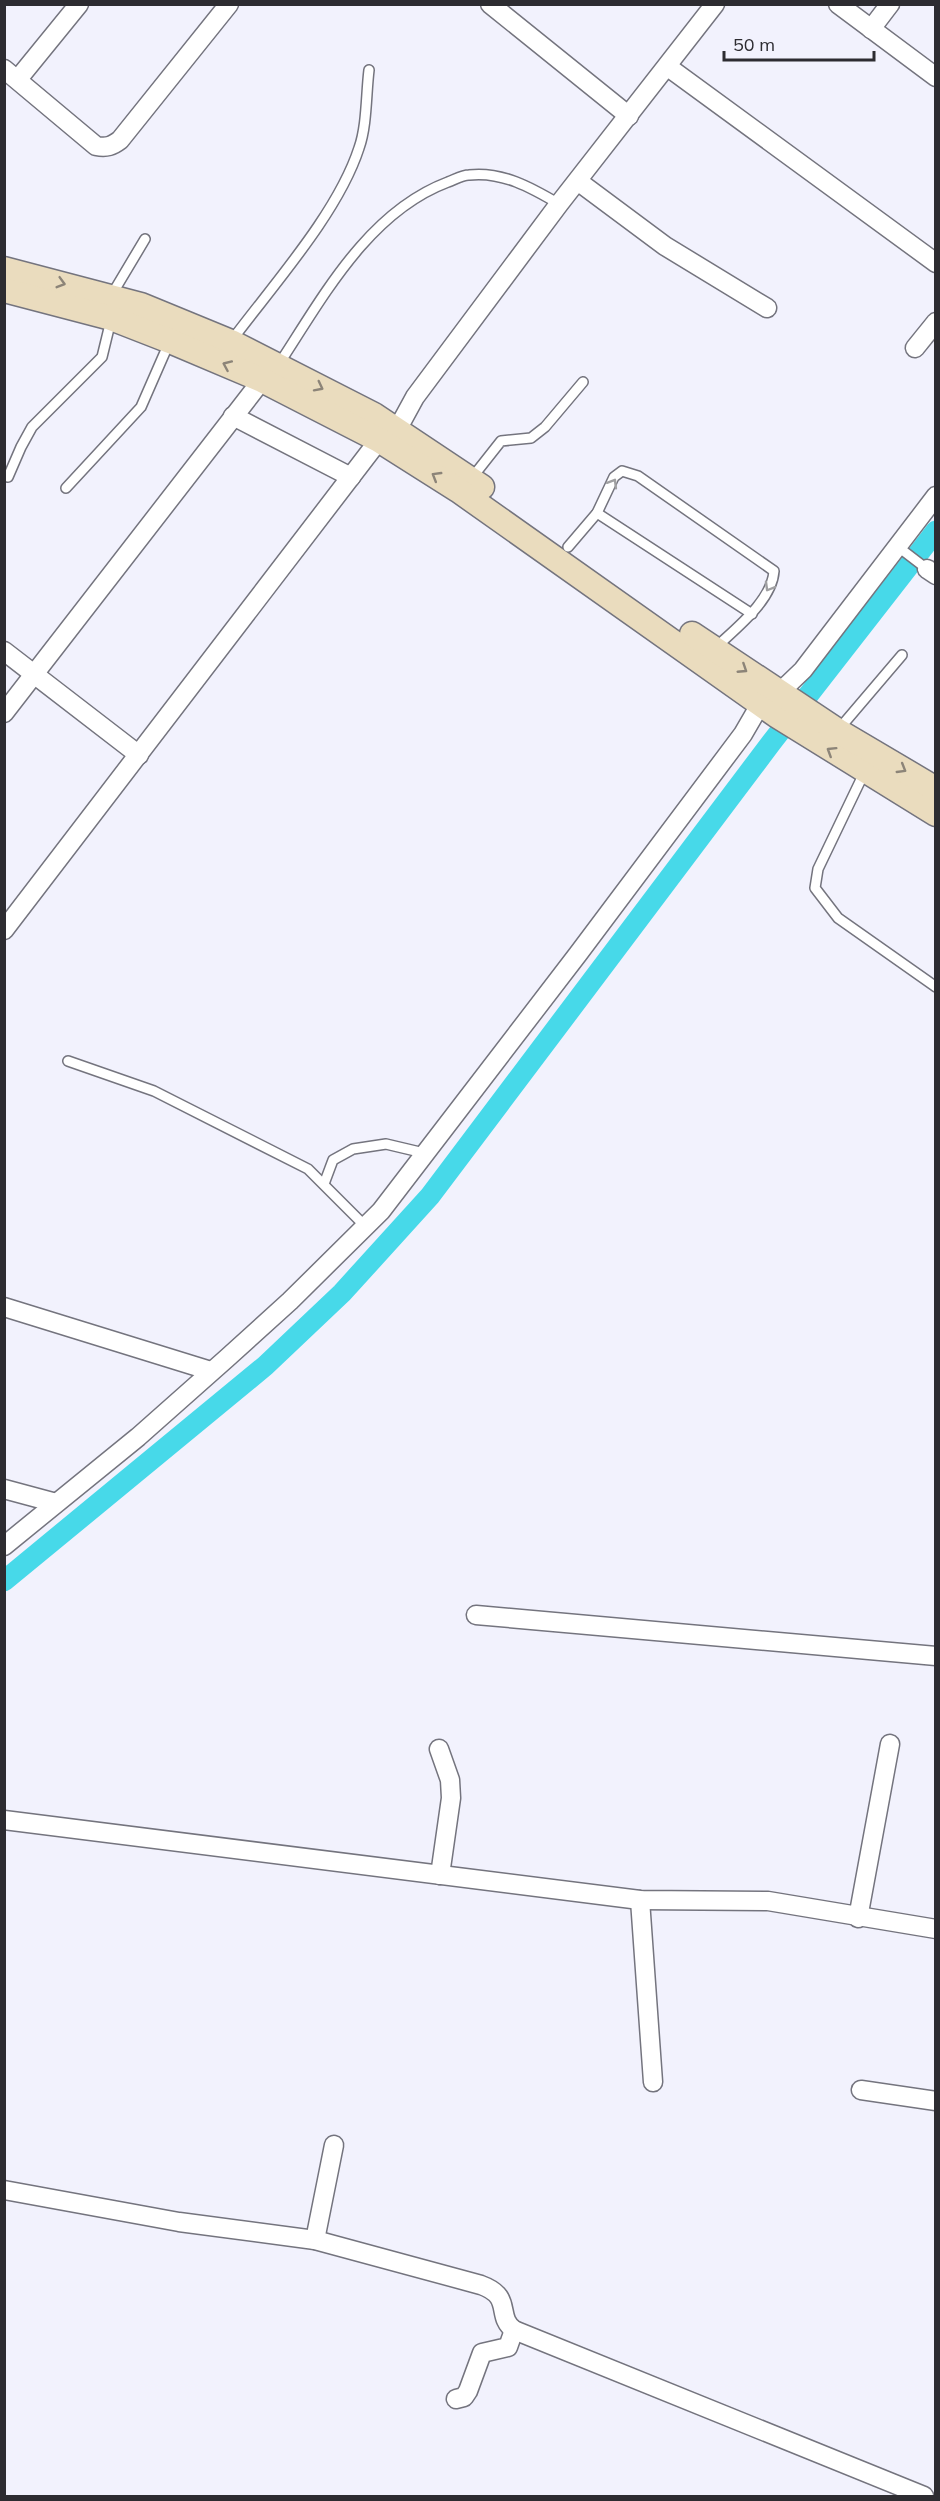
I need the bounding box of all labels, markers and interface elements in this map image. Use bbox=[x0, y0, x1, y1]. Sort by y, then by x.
scale bar bbox=[724, 24, 874, 62]
text: 50 m bbox=[733, 33, 775, 56]
one-way arrow bbox=[55, 276, 66, 288]
one-way arrow bbox=[223, 360, 234, 372]
one-way arrow bbox=[313, 380, 323, 391]
one-way arrow bbox=[432, 472, 442, 484]
one-way arrow bbox=[605, 479, 617, 489]
one-way arrow bbox=[765, 581, 776, 591]
one-way arrow bbox=[737, 662, 747, 674]
one-way arrow bbox=[827, 748, 838, 759]
one-way arrow bbox=[896, 761, 906, 773]

